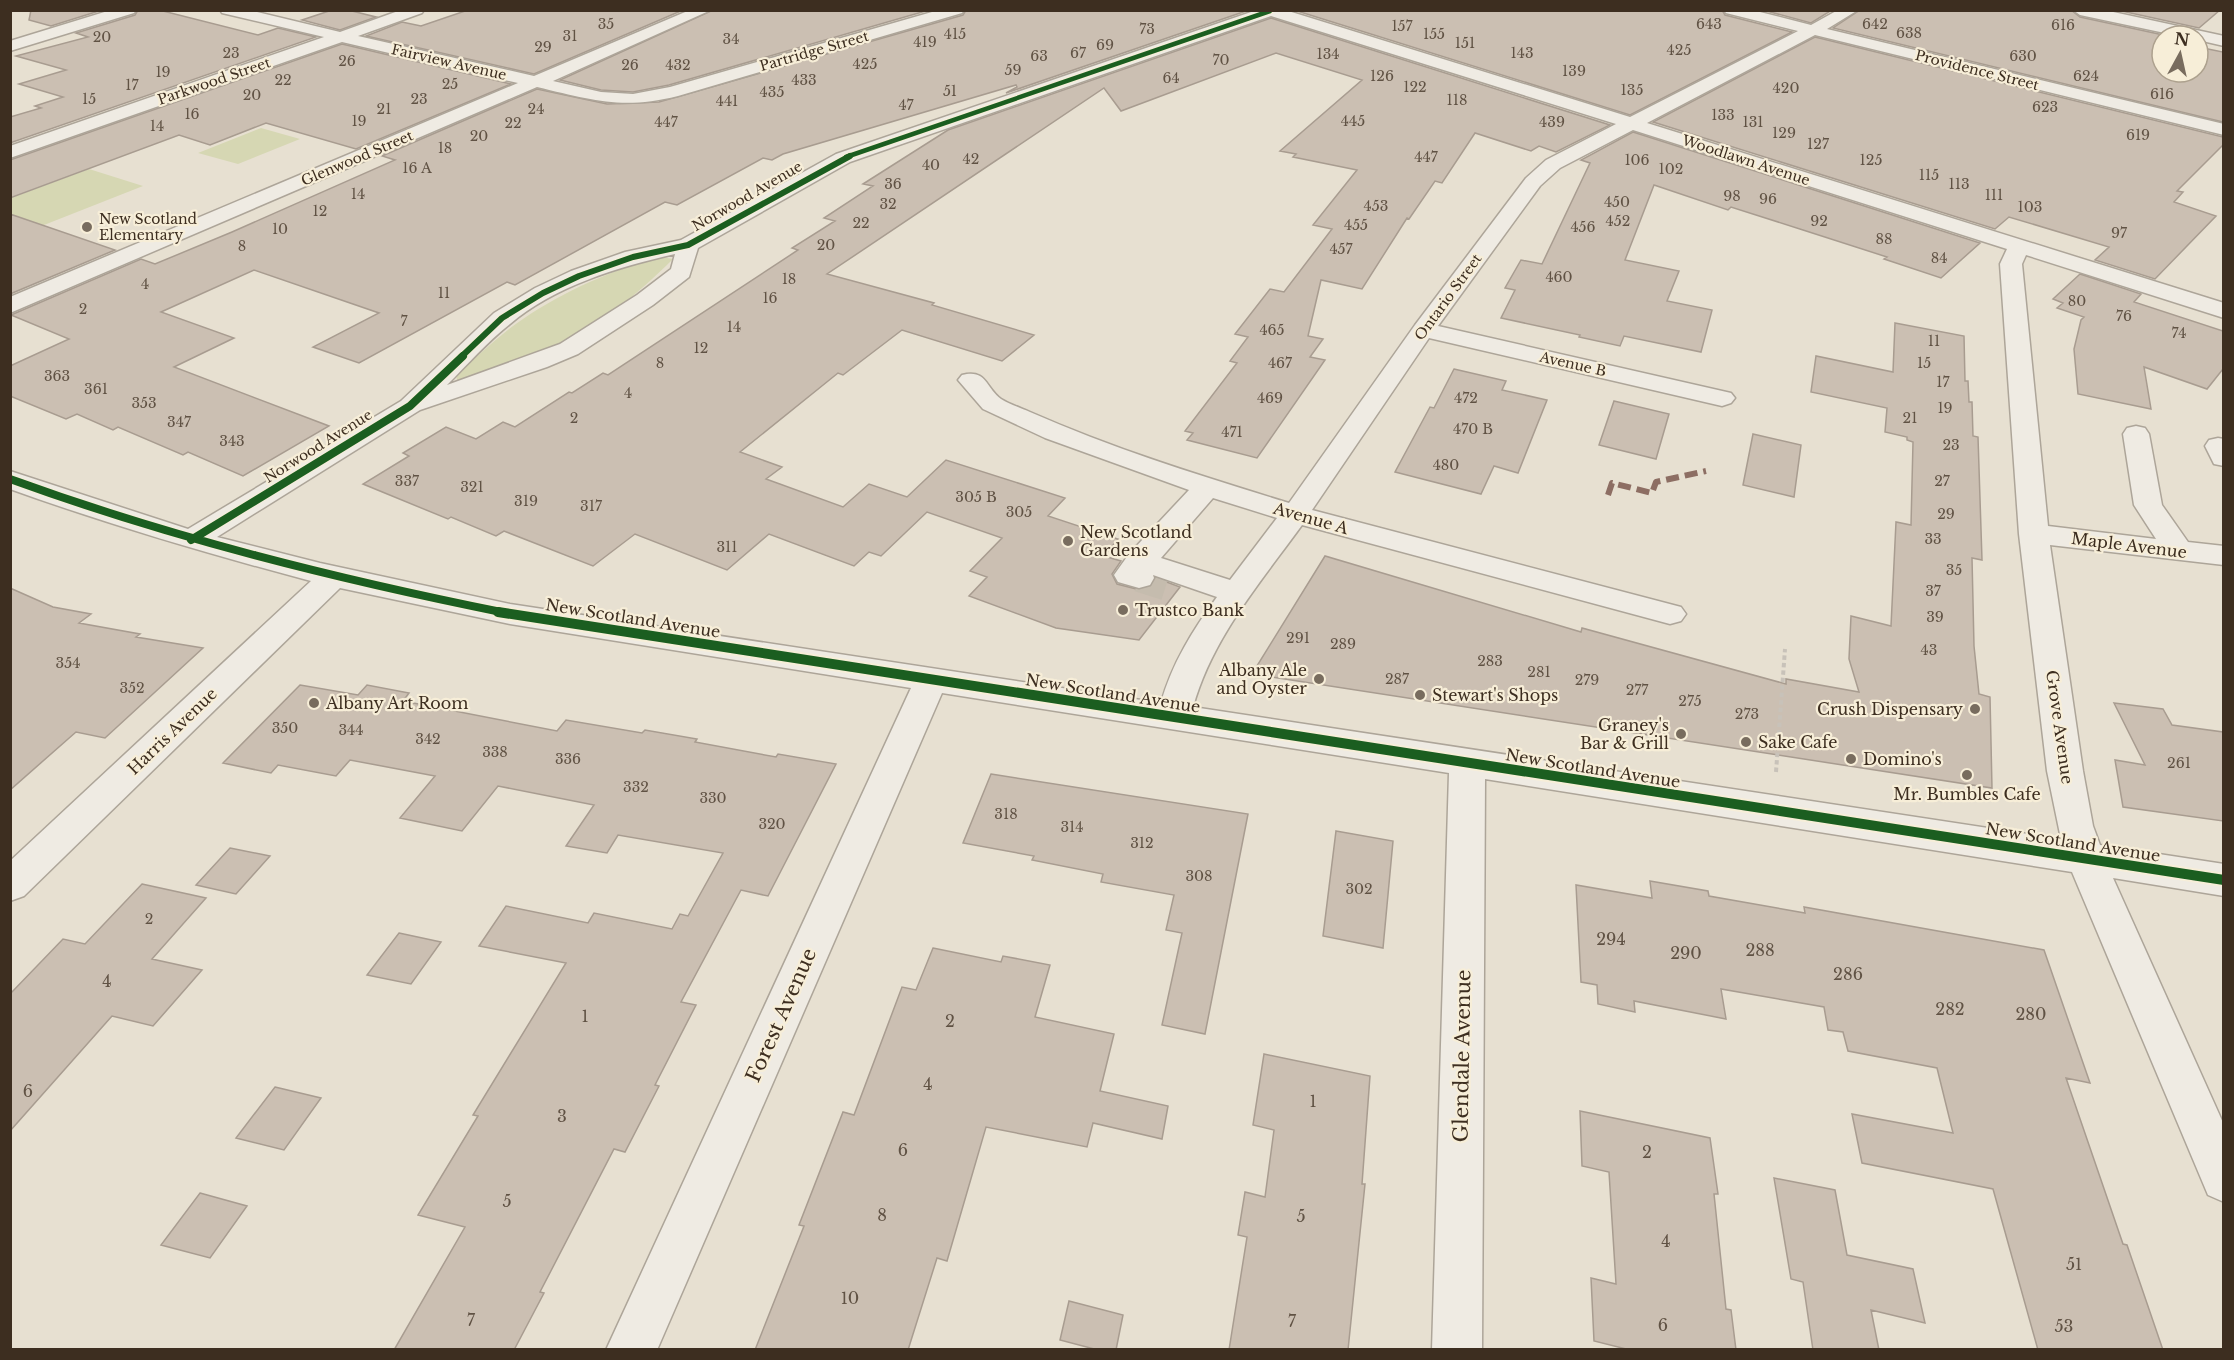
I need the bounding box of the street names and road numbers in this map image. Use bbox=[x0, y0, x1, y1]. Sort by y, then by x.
street label: Partridge Street bbox=[757, 27, 871, 75]
street label: Fairview Avenue bbox=[390, 40, 508, 84]
street label: Providence Street bbox=[1913, 46, 2042, 94]
street label: Parkwood Street bbox=[155, 53, 273, 109]
street label: Glenwood Street bbox=[298, 126, 416, 190]
street label: Woodlawn Avenue bbox=[1679, 131, 1812, 189]
street label: Norwood Avenue bbox=[689, 157, 805, 235]
street label: Ontario Street bbox=[1411, 250, 1486, 344]
street label: Avenue B bbox=[1537, 347, 1608, 380]
street label: Norwood Avenue bbox=[261, 405, 375, 487]
street label: Avenue A bbox=[1270, 497, 1351, 538]
street label: Maple Avenue bbox=[2070, 528, 2188, 562]
street label: New Scotland Avenue bbox=[544, 594, 722, 642]
street label: New Scotland Avenue bbox=[1024, 669, 1202, 717]
street label: Grove Avenue bbox=[2042, 669, 2078, 785]
street label: Harris Avenue bbox=[123, 683, 221, 779]
street label: New Scotland Avenue bbox=[1504, 744, 1682, 792]
street label: New Scotland Avenue bbox=[1984, 818, 2162, 866]
street label: Forest Avenue bbox=[741, 944, 821, 1086]
street label: Glendale Avenue bbox=[1448, 969, 1476, 1143]

